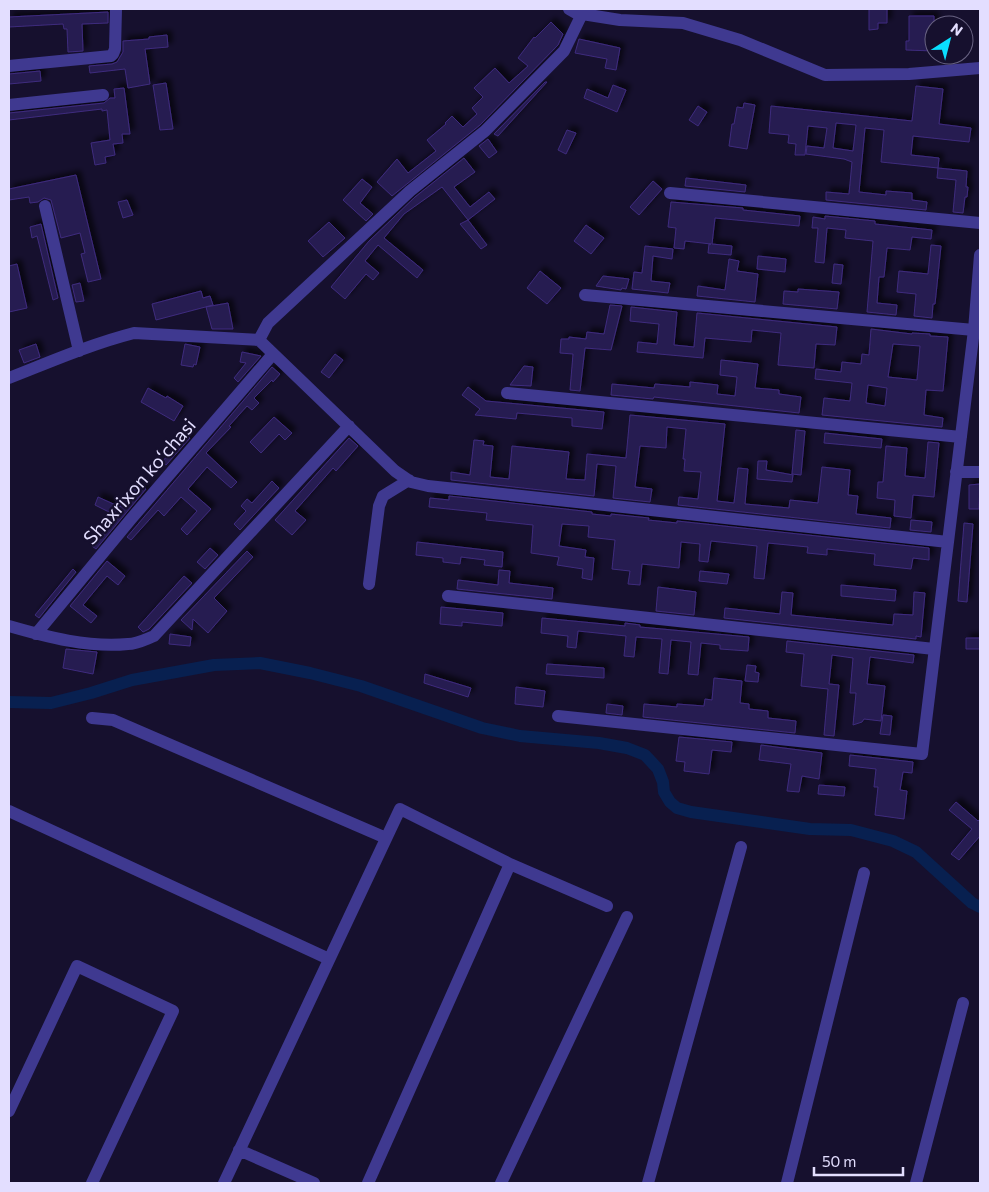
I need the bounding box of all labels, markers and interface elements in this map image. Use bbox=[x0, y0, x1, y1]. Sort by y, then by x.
north arrow bbox=[924, 15, 974, 65]
text: N bbox=[948, 19, 966, 39]
street label: Shaxrixon koʻchasi bbox=[78, 413, 200, 549]
scale bar bbox=[814, 1144, 903, 1176]
text: 50 m bbox=[822, 1152, 856, 1170]

